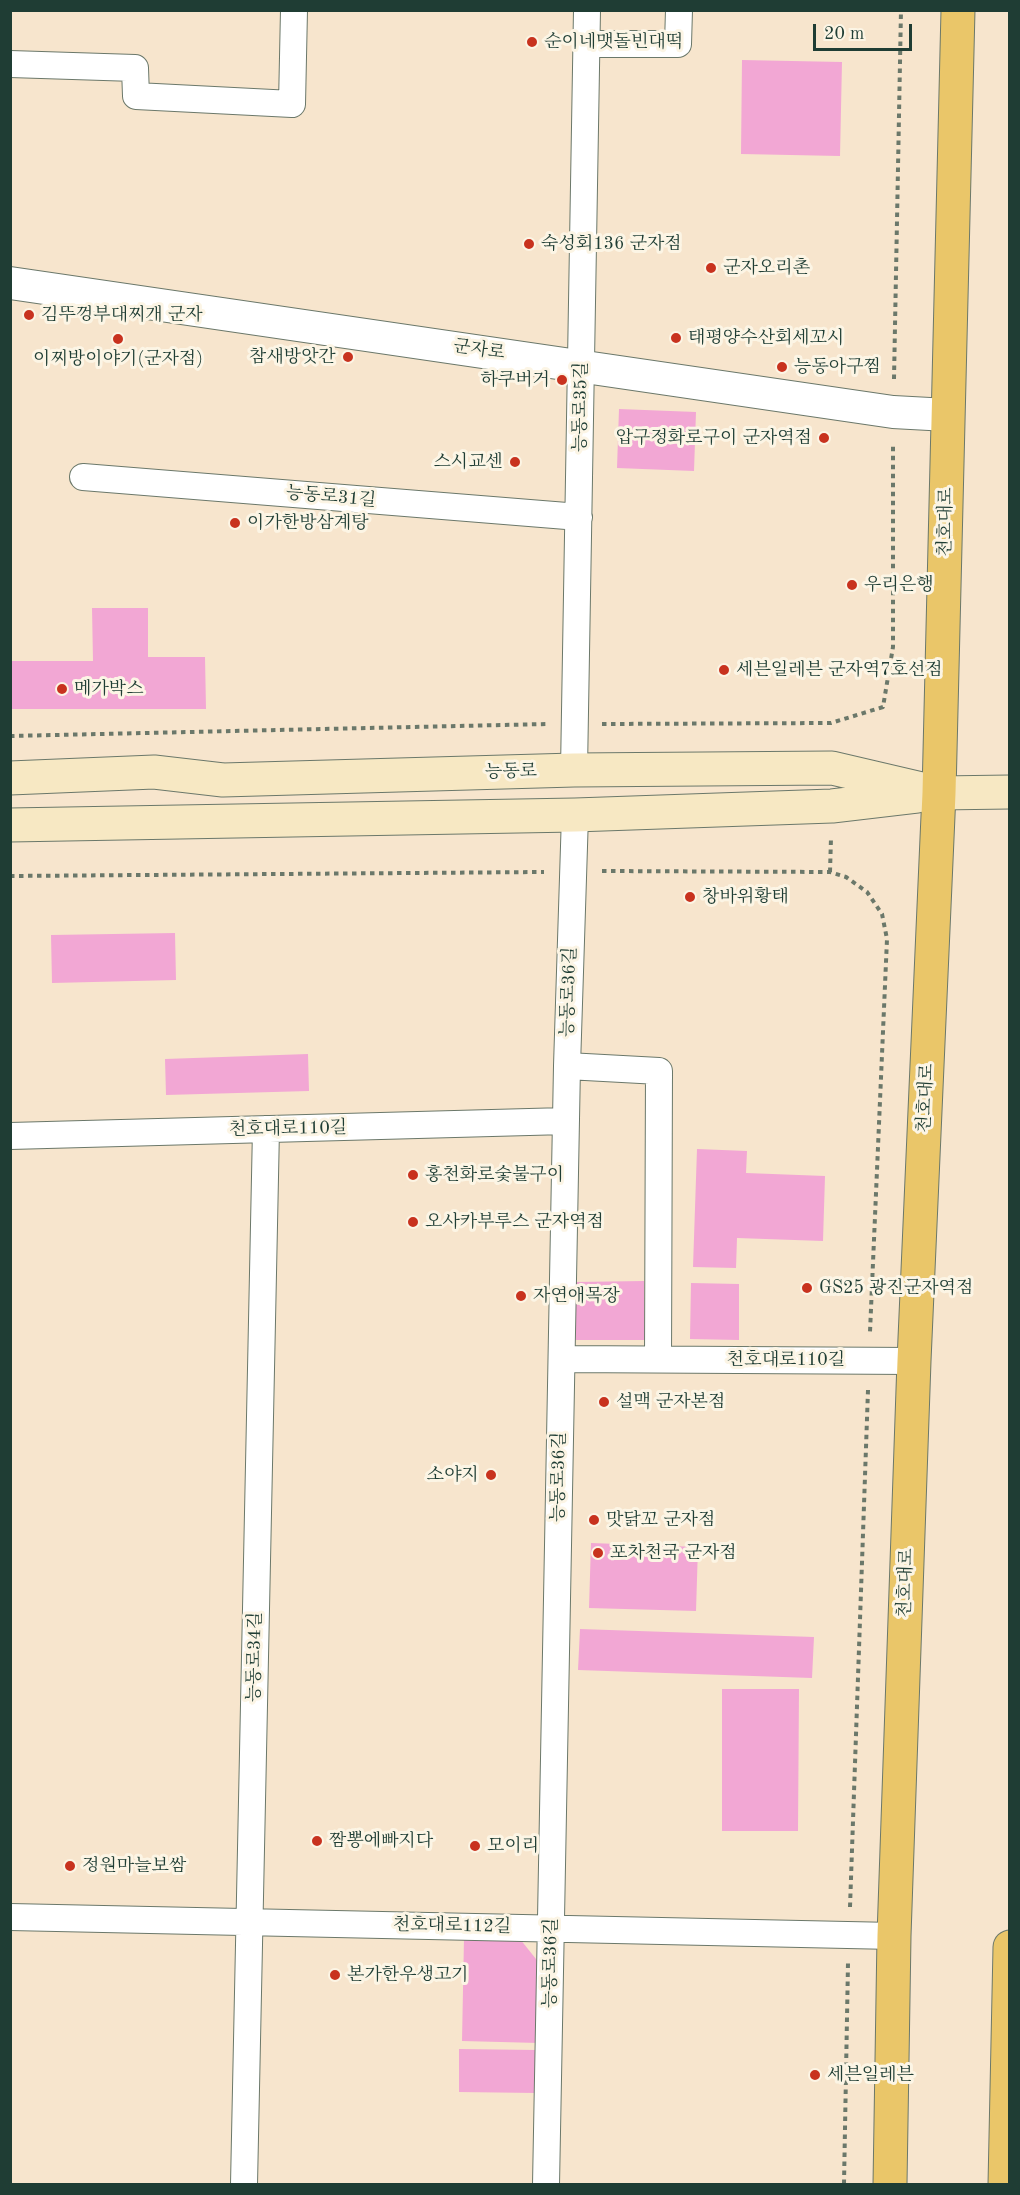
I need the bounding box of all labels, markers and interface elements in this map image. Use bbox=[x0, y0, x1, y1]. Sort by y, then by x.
scale bar bbox=[816, 12, 915, 50]
text: 20 m bbox=[824, 25, 864, 43]
place label: 순이네맷돌빈대떡 bbox=[544, 31, 683, 53]
marker: 순이네맷돌빈대떡 bbox=[525, 35, 539, 49]
place label: 숙성회136 군자점 bbox=[541, 233, 682, 255]
marker: 숙성회136 군자점 bbox=[522, 237, 536, 251]
place label: 군자오리촌 bbox=[723, 257, 810, 279]
marker: 군자오리촌 bbox=[704, 261, 718, 275]
place label: 김뚜껑부대찌개 군자 bbox=[41, 304, 203, 326]
marker: 김뚜껑부대찌개 군자 bbox=[22, 308, 36, 322]
place label: 태평양수산회세꼬시 bbox=[688, 327, 844, 349]
marker: 태평양수산회세꼬시 bbox=[669, 331, 683, 345]
marker: 이찌방이야기(군자점) bbox=[111, 332, 125, 346]
street label: 군자로 bbox=[452, 336, 506, 364]
place label: 참새방앗간 bbox=[249, 346, 336, 368]
place label: 이찌방이야기(군자점) bbox=[33, 348, 203, 370]
marker: 참새방앗간 bbox=[341, 350, 355, 364]
place label: 능동아구찜 bbox=[794, 356, 881, 378]
marker: 능동아구찜 bbox=[775, 360, 789, 374]
street label: 능동로35길 bbox=[569, 362, 593, 452]
place label: 하쿠버거 bbox=[480, 369, 550, 391]
marker: 하쿠버거 bbox=[555, 373, 569, 387]
place label: 압구정화로구이 군자역점 bbox=[616, 427, 812, 449]
marker: 압구정화로구이 군자역점 bbox=[817, 431, 831, 445]
place label: 스시교센 bbox=[433, 451, 503, 473]
marker: 스시교센 bbox=[508, 455, 522, 469]
street label: 능동로31길 bbox=[285, 482, 377, 512]
street label: 천호대로 bbox=[935, 487, 957, 557]
place label: 이가한방삼계탕 bbox=[247, 512, 369, 534]
marker: 이가한방삼계탕 bbox=[228, 516, 242, 530]
place label: 우리은행 bbox=[864, 574, 934, 596]
marker: 우리은행 bbox=[845, 578, 859, 592]
place label: 세븐일레븐 군자역7호선점 bbox=[736, 659, 943, 681]
marker: 세븐일레븐 군자역7호선점 bbox=[717, 663, 731, 677]
place label: 메가박스 bbox=[74, 678, 144, 700]
marker: 메가박스 bbox=[55, 682, 69, 696]
street label: 능동로 bbox=[485, 761, 537, 783]
place label: 창바위황태 bbox=[702, 886, 789, 908]
marker: 창바위황태 bbox=[683, 890, 697, 904]
street label: 능동로36길 bbox=[557, 946, 581, 1038]
street label: 천호대로 bbox=[913, 1063, 939, 1133]
street label: 천호대로110길 bbox=[229, 1117, 347, 1141]
place label: 홍천화로숯불구이 bbox=[425, 1164, 564, 1186]
marker: 홍천화로숯불구이 bbox=[406, 1168, 420, 1182]
place label: 오사카부루스 군자역점 bbox=[425, 1211, 604, 1233]
marker: 오사카부루스 군자역점 bbox=[406, 1215, 420, 1229]
place label: GS25 광진군자역점 bbox=[819, 1277, 973, 1299]
marker: GS25 광진군자역점 bbox=[800, 1281, 814, 1295]
place label: 자연애목장 bbox=[533, 1285, 620, 1307]
marker: 자연애목장 bbox=[514, 1289, 528, 1303]
street label: 천호대로110길 bbox=[727, 1349, 845, 1371]
place label: 설맥 군자본점 bbox=[616, 1391, 725, 1413]
marker: 설맥 군자본점 bbox=[597, 1395, 611, 1409]
street label: 능동로36길 bbox=[547, 1432, 571, 1522]
place label: 소야지 bbox=[427, 1464, 479, 1486]
marker: 소야지 bbox=[484, 1468, 498, 1482]
place label: 맛닭꼬 군자점 bbox=[606, 1509, 715, 1531]
marker: 맛닭꼬 군자점 bbox=[587, 1513, 601, 1527]
place label: 포차천국 군자점 bbox=[610, 1542, 737, 1564]
marker: 포차천국 군자점 bbox=[591, 1546, 605, 1560]
street label: 천호대로 bbox=[894, 1548, 918, 1618]
street label: 능동로34길 bbox=[243, 1612, 267, 1702]
place label: 짬뽕에빠지다 bbox=[329, 1830, 433, 1852]
marker: 짬뽕에빠지다 bbox=[310, 1834, 324, 1848]
place label: 모이리 bbox=[487, 1835, 539, 1857]
marker: 모이리 bbox=[468, 1839, 482, 1853]
place label: 정원마늘보쌈 bbox=[82, 1855, 186, 1877]
marker: 정원마늘보쌈 bbox=[63, 1859, 77, 1873]
street label: 천호대로112길 bbox=[393, 1914, 511, 1938]
street label: 능동로36길 bbox=[539, 1918, 563, 2008]
place label: 본가한우생고기 bbox=[347, 1964, 469, 1986]
marker: 본가한우생고기 bbox=[328, 1968, 342, 1982]
place label: 세븐일레븐 bbox=[827, 2064, 914, 2086]
marker: 세븐일레븐 bbox=[808, 2068, 822, 2082]

